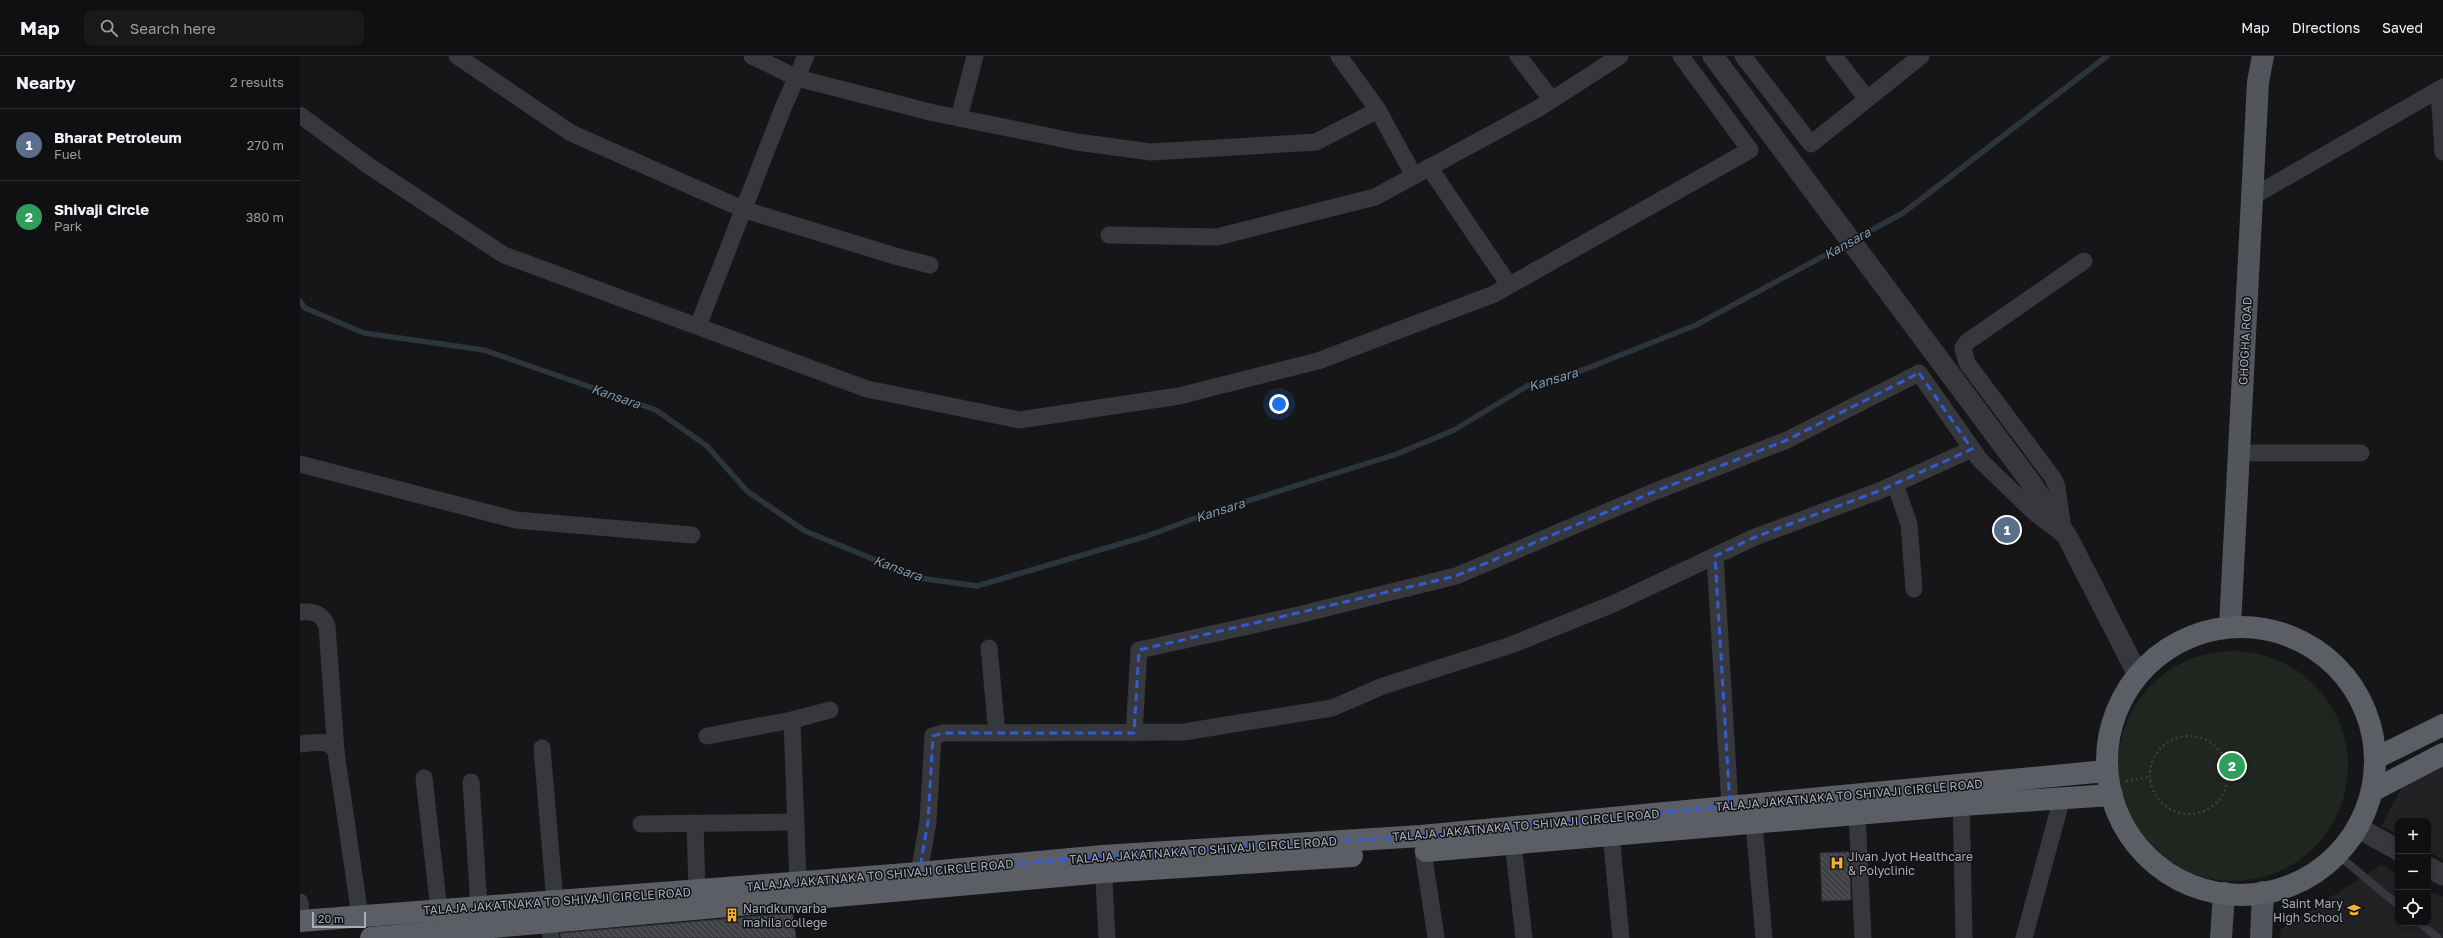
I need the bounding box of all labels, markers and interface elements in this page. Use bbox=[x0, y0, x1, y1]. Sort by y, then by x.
search box bbox=[84, 10, 364, 46]
text: Map bbox=[20, 16, 60, 39]
icon: search bbox=[98, 17, 120, 39]
text: Search here bbox=[130, 19, 216, 37]
text: Map bbox=[2241, 19, 2270, 36]
text: Directions bbox=[2292, 19, 2360, 36]
text: Saved bbox=[2382, 19, 2423, 36]
text: Nearby bbox=[16, 72, 76, 93]
text: 2 results bbox=[230, 74, 284, 90]
text: Bharat Petroleum bbox=[54, 128, 182, 146]
text: 1 bbox=[26, 137, 32, 153]
text: 270 m bbox=[247, 137, 284, 153]
text: Fuel bbox=[54, 146, 81, 162]
text: Shivaji Circle bbox=[54, 200, 149, 218]
text: 2 bbox=[25, 209, 33, 225]
text: 380 m bbox=[246, 209, 284, 225]
text: Park bbox=[54, 218, 82, 234]
water label: Kansara bbox=[1821, 223, 1874, 262]
street label: GHOGHA ROAD bbox=[2235, 297, 2255, 385]
water label: Kansara bbox=[1526, 364, 1580, 394]
water label: Kansara bbox=[589, 380, 643, 412]
your location bbox=[1269, 394, 1289, 414]
water label: Kansara bbox=[1193, 494, 1247, 525]
pin: 1 bbox=[1994, 515, 2020, 545]
water label: Kansara bbox=[871, 552, 925, 584]
pin: 2 bbox=[2219, 751, 2245, 781]
street label: TALAJA JAKATNAKA TO SHIVAJI CIRCLE ROAD bbox=[1715, 776, 1983, 814]
street label: TALAJA JAKATNAKA TO SHIVAJI CIRCLE ROAD bbox=[1392, 806, 1660, 844]
map controls bbox=[2395, 818, 2431, 926]
button: + bbox=[2395, 818, 2431, 854]
street label: TALAJA JAKATNAKA TO SHIVAJI CIRCLE ROAD bbox=[1069, 833, 1337, 867]
place label: Jivan Jyot Healthcare & Polyclinic bbox=[1848, 849, 1973, 878]
button: − bbox=[2395, 854, 2431, 890]
hospital icon: Jivan Jyot Healthcare & Polyclinic bbox=[1829, 855, 1845, 871]
street label: TALAJA JAKATNAKA TO SHIVAJI CIRCLE ROAD bbox=[746, 856, 1014, 894]
street label: TALAJA JAKATNAKA TO SHIVAJI CIRCLE ROAD bbox=[423, 884, 691, 918]
button: locate bbox=[2395, 890, 2431, 926]
place label: Saint Mary High School bbox=[2273, 896, 2343, 925]
place label: Nandkunvarba mahila college bbox=[743, 901, 827, 930]
school or university icon: Saint Mary High School bbox=[2346, 902, 2362, 918]
building icon: Nandkunvarba mahila college bbox=[724, 907, 740, 923]
scale bar bbox=[312, 910, 366, 929]
text: 20 m bbox=[318, 912, 344, 925]

